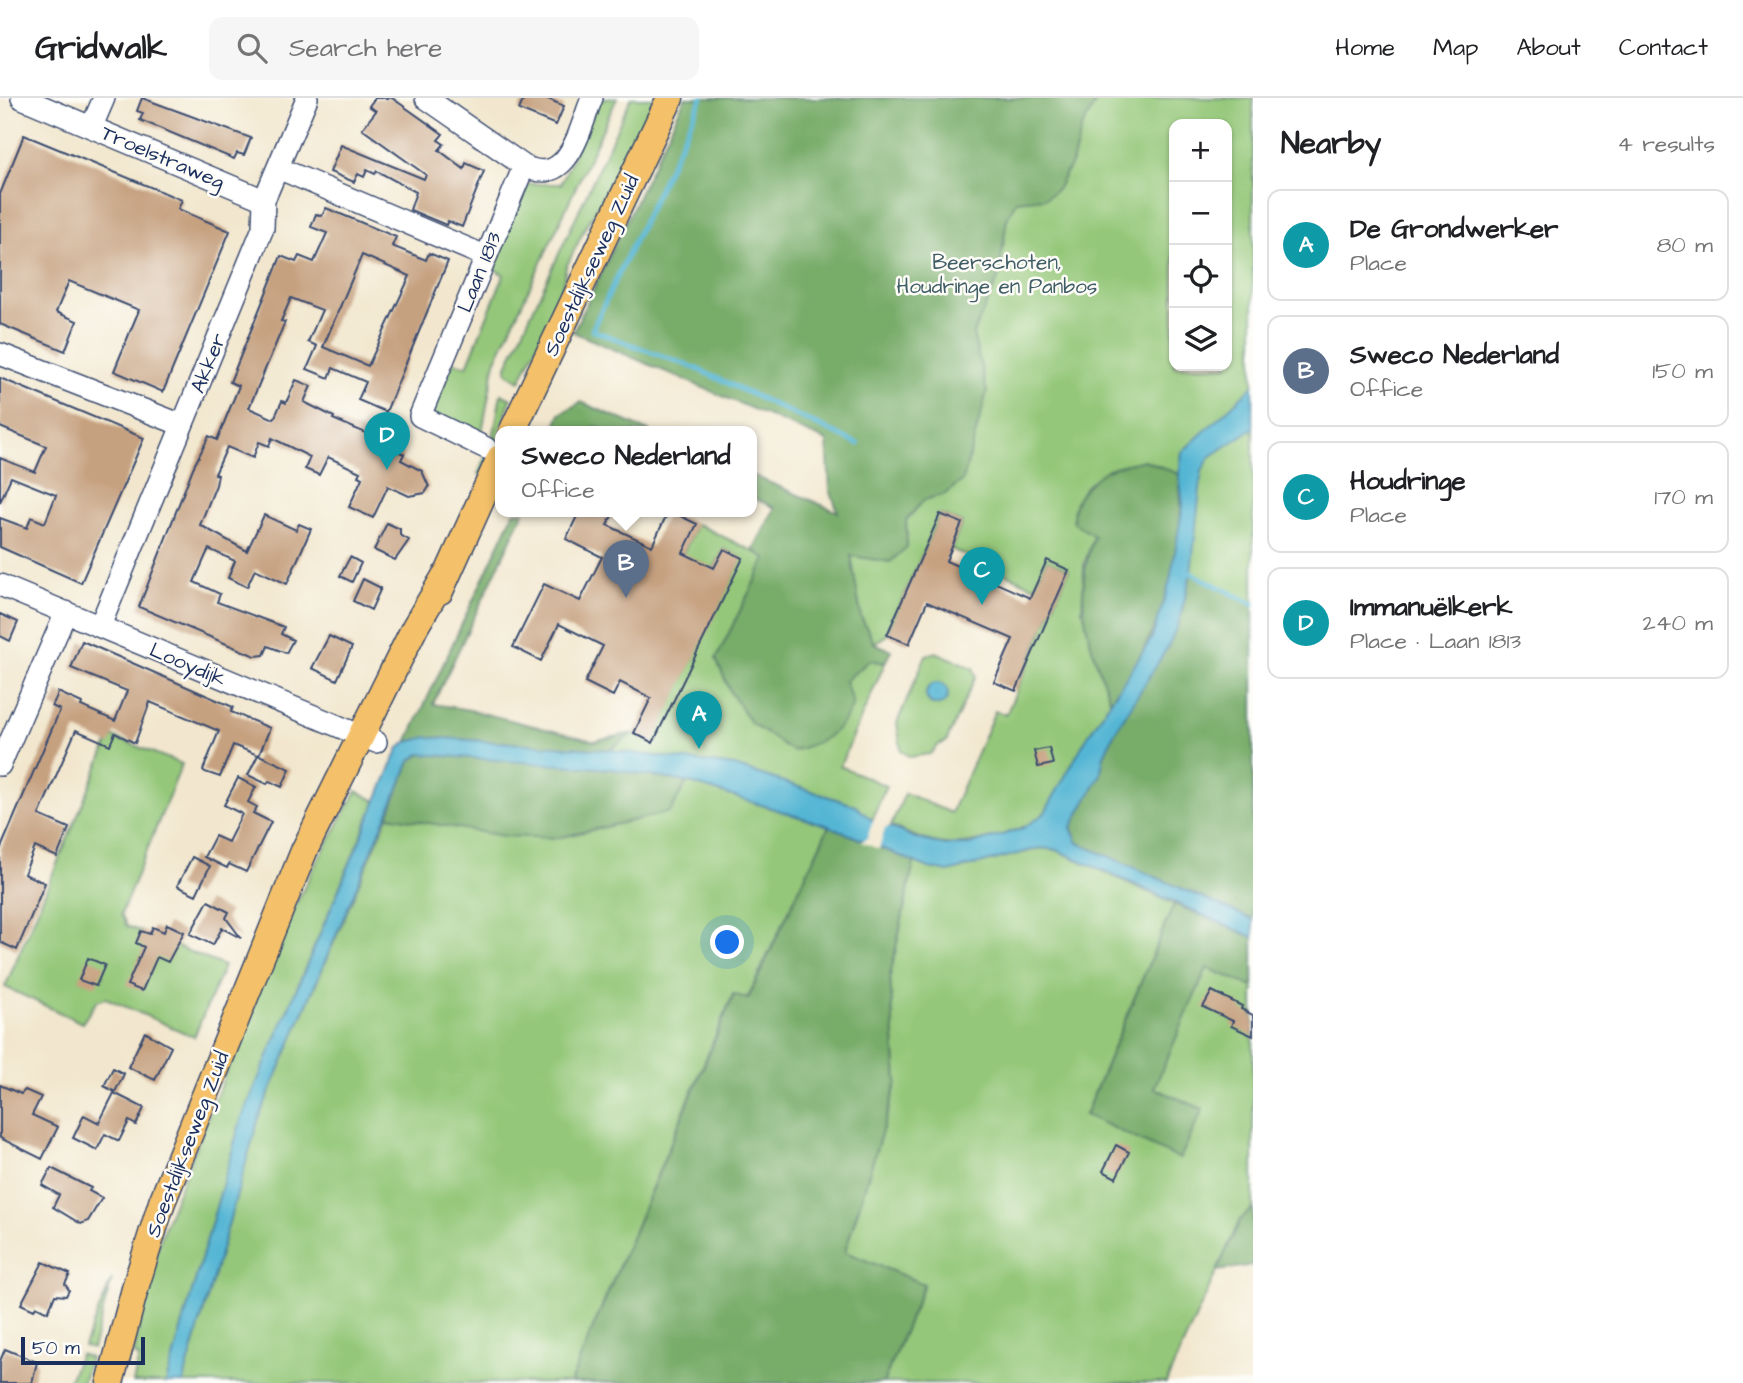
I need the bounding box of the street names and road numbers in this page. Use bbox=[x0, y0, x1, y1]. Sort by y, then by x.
street label: Troelstraweg bbox=[96, 118, 229, 198]
street label: Soestdijkseweg Zuid bbox=[537, 170, 648, 361]
street label: Laan 1813 bbox=[450, 227, 509, 317]
street label: Akker bbox=[183, 329, 234, 397]
street label: Looydijk bbox=[144, 635, 230, 695]
street label: Soestdijkseweg Zuid bbox=[139, 1047, 238, 1242]

